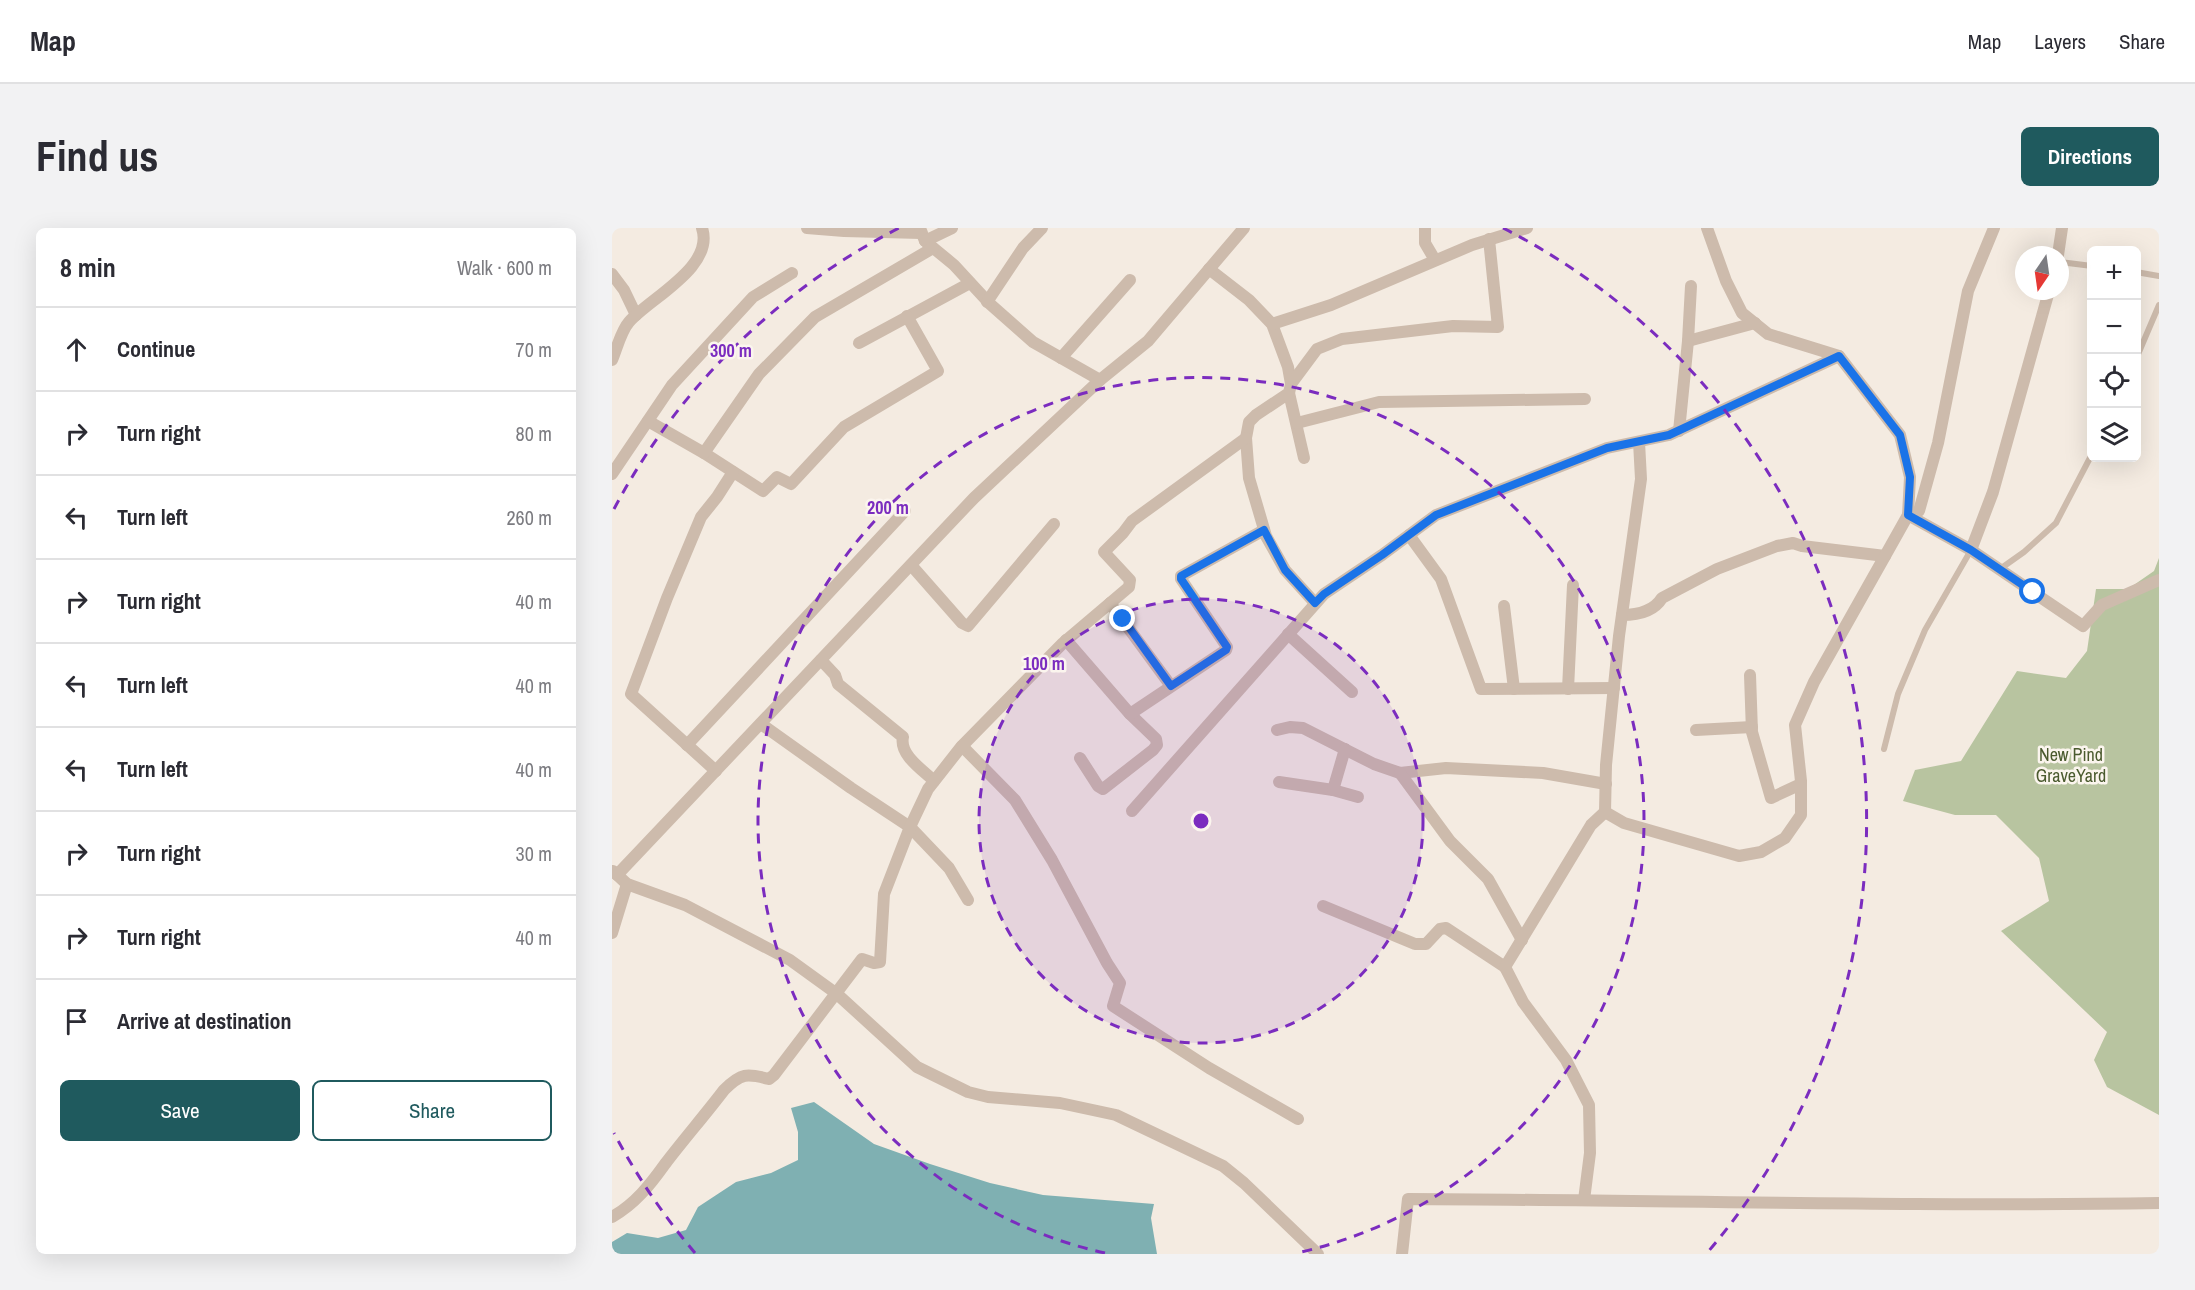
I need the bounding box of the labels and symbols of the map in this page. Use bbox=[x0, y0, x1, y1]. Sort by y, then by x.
north arrow bbox=[2015, 246, 2069, 300]
text: 300 m bbox=[710, 338, 752, 363]
text: 200 m bbox=[867, 495, 909, 520]
route start bbox=[2019, 578, 2045, 604]
route end bbox=[1109, 605, 1135, 631]
text: 100 m bbox=[1023, 651, 1065, 676]
park label: New Pind GraveYard bbox=[2036, 742, 2106, 788]
centre of rings bbox=[1191, 811, 1211, 831]

